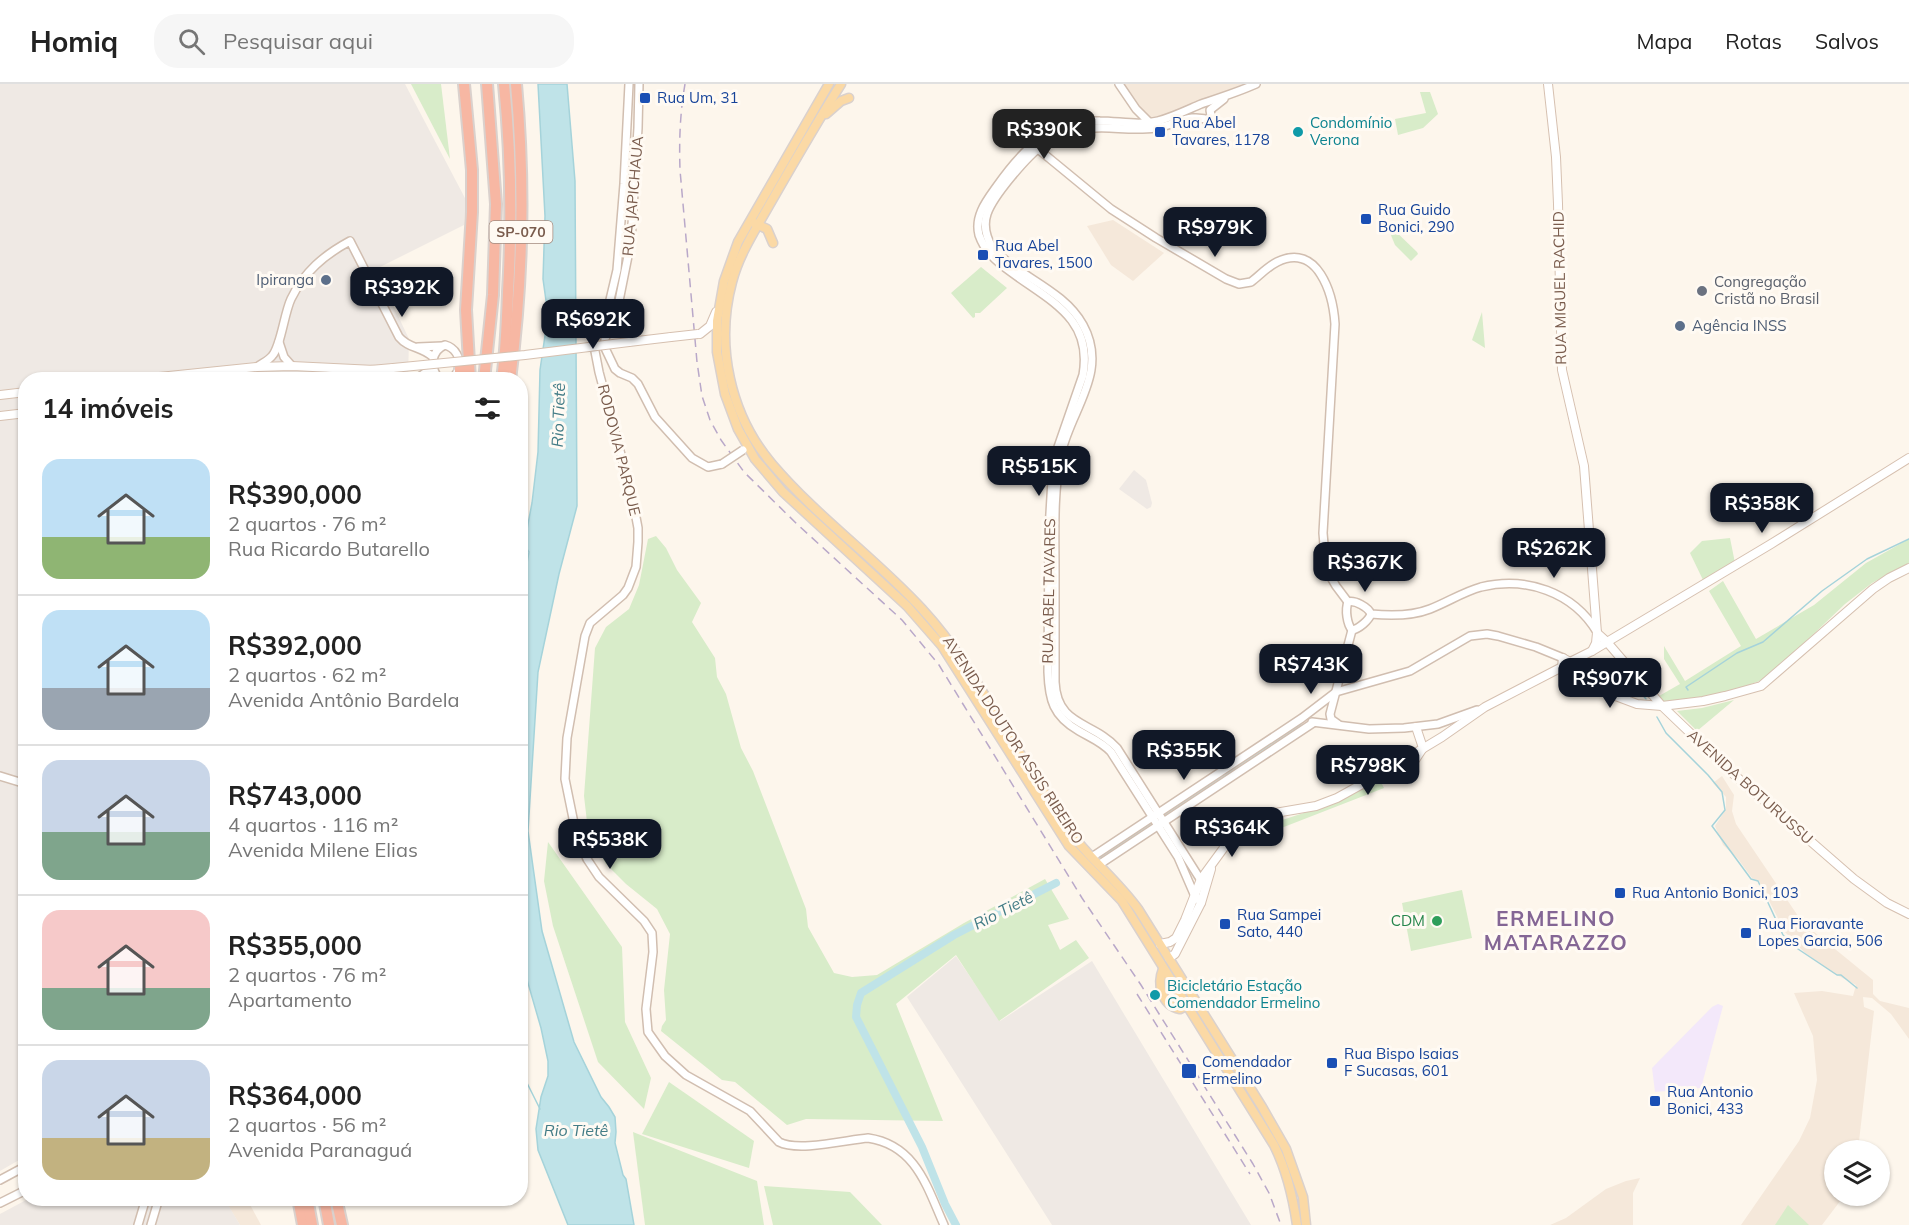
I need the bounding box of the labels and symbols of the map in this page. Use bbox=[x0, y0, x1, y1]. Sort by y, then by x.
place label: Rua Um, 31 bbox=[657, 88, 738, 107]
marker: Rua Um, 31 bbox=[638, 91, 652, 105]
pin: R$390K bbox=[995, 109, 1093, 160]
place label: Rua Abel Tavares, 1178 bbox=[1172, 113, 1270, 149]
place label: Condomínio Verona bbox=[1310, 113, 1392, 149]
marker: Rua Abel Tavares, 1178 bbox=[1153, 125, 1167, 139]
marker: Condomínio Verona bbox=[1291, 125, 1305, 139]
street label: RUA JAPICHAUA bbox=[618, 135, 647, 257]
place label: Rua Guido Bonici, 290 bbox=[1378, 200, 1454, 236]
pin: R$979K bbox=[1166, 207, 1264, 258]
street label: RUA MIGUEL RACHID bbox=[1549, 211, 1570, 365]
marker: Rua Guido Bonici, 290 bbox=[1359, 212, 1373, 226]
road number: SP-070 bbox=[490, 221, 552, 243]
place label: Rua Abel Tavares, 1500 bbox=[995, 236, 1093, 272]
marker: Rua Abel Tavares, 1500 bbox=[976, 248, 990, 262]
pin: R$392K bbox=[353, 267, 451, 318]
place label: Ipiranga bbox=[256, 270, 314, 289]
place label: Congregação Cristã no Brasil bbox=[1714, 272, 1819, 308]
marker: Ipiranga bbox=[319, 273, 333, 287]
marker: Congregação Cristã no Brasil bbox=[1695, 284, 1709, 298]
pin: R$692K bbox=[544, 299, 642, 350]
place label: Agência INSS bbox=[1692, 316, 1787, 335]
marker: Agência INSS bbox=[1673, 319, 1687, 333]
water label: Rio Tietê bbox=[547, 382, 569, 448]
street label: RODOVIA PARQUE bbox=[594, 382, 645, 518]
pin: R$515K bbox=[990, 446, 1088, 497]
pin: R$358K bbox=[1713, 483, 1811, 534]
street label: RUA ABEL TAVARES bbox=[1038, 518, 1059, 664]
pin: R$262K bbox=[1505, 528, 1603, 579]
pin: R$367K bbox=[1316, 542, 1414, 593]
street label: AVENIDA DOUTOR ASSIS RIBEIRO bbox=[939, 632, 1088, 847]
pin: R$743K bbox=[1262, 644, 1360, 695]
pin: R$907K bbox=[1561, 658, 1659, 709]
street label: AVENIDA BOTURUSSU bbox=[1684, 725, 1817, 848]
pin: R$355K bbox=[1135, 730, 1233, 781]
pin: R$798K bbox=[1319, 745, 1417, 796]
pin: R$364K bbox=[1183, 807, 1281, 858]
pin: R$538K bbox=[561, 819, 659, 870]
place label: Rua Antonio Bonici, 103 bbox=[1632, 883, 1799, 902]
water label: Rio Tietê bbox=[970, 886, 1037, 934]
marker: Rua Antonio Bonici, 103 bbox=[1613, 886, 1627, 900]
place label: Rua Sampei Sato, 440 bbox=[1237, 905, 1321, 941]
district label: ERMELINO MATARAZZO bbox=[1484, 905, 1628, 955]
place label: CDM bbox=[1391, 911, 1425, 930]
marker: CDM bbox=[1430, 914, 1444, 928]
place label: Rua Fioravante Lopes Garcia, 506 bbox=[1758, 914, 1883, 950]
marker: Rua Sampei Sato, 440 bbox=[1218, 917, 1232, 931]
marker: Rua Fioravante Lopes Garcia, 506 bbox=[1739, 926, 1753, 940]
place label: Bicicletário Estação Comendador Ermelino bbox=[1167, 976, 1320, 1012]
marker: Bicicletário Estação Comendador Ermelino bbox=[1148, 988, 1162, 1002]
place label: Rua Bispo Isaias F Sucasas, 601 bbox=[1344, 1044, 1459, 1080]
place label: Comendador Ermelino bbox=[1202, 1052, 1292, 1088]
marker: Rua Bispo Isaias F Sucasas, 601 bbox=[1325, 1056, 1339, 1070]
marker: Comendador Ermelino bbox=[1180, 1062, 1198, 1080]
place label: Rua Antonio Bonici, 433 bbox=[1667, 1082, 1753, 1118]
marker: Rua Antonio Bonici, 433 bbox=[1648, 1094, 1662, 1108]
water label: Rio Tietê bbox=[544, 1120, 609, 1140]

